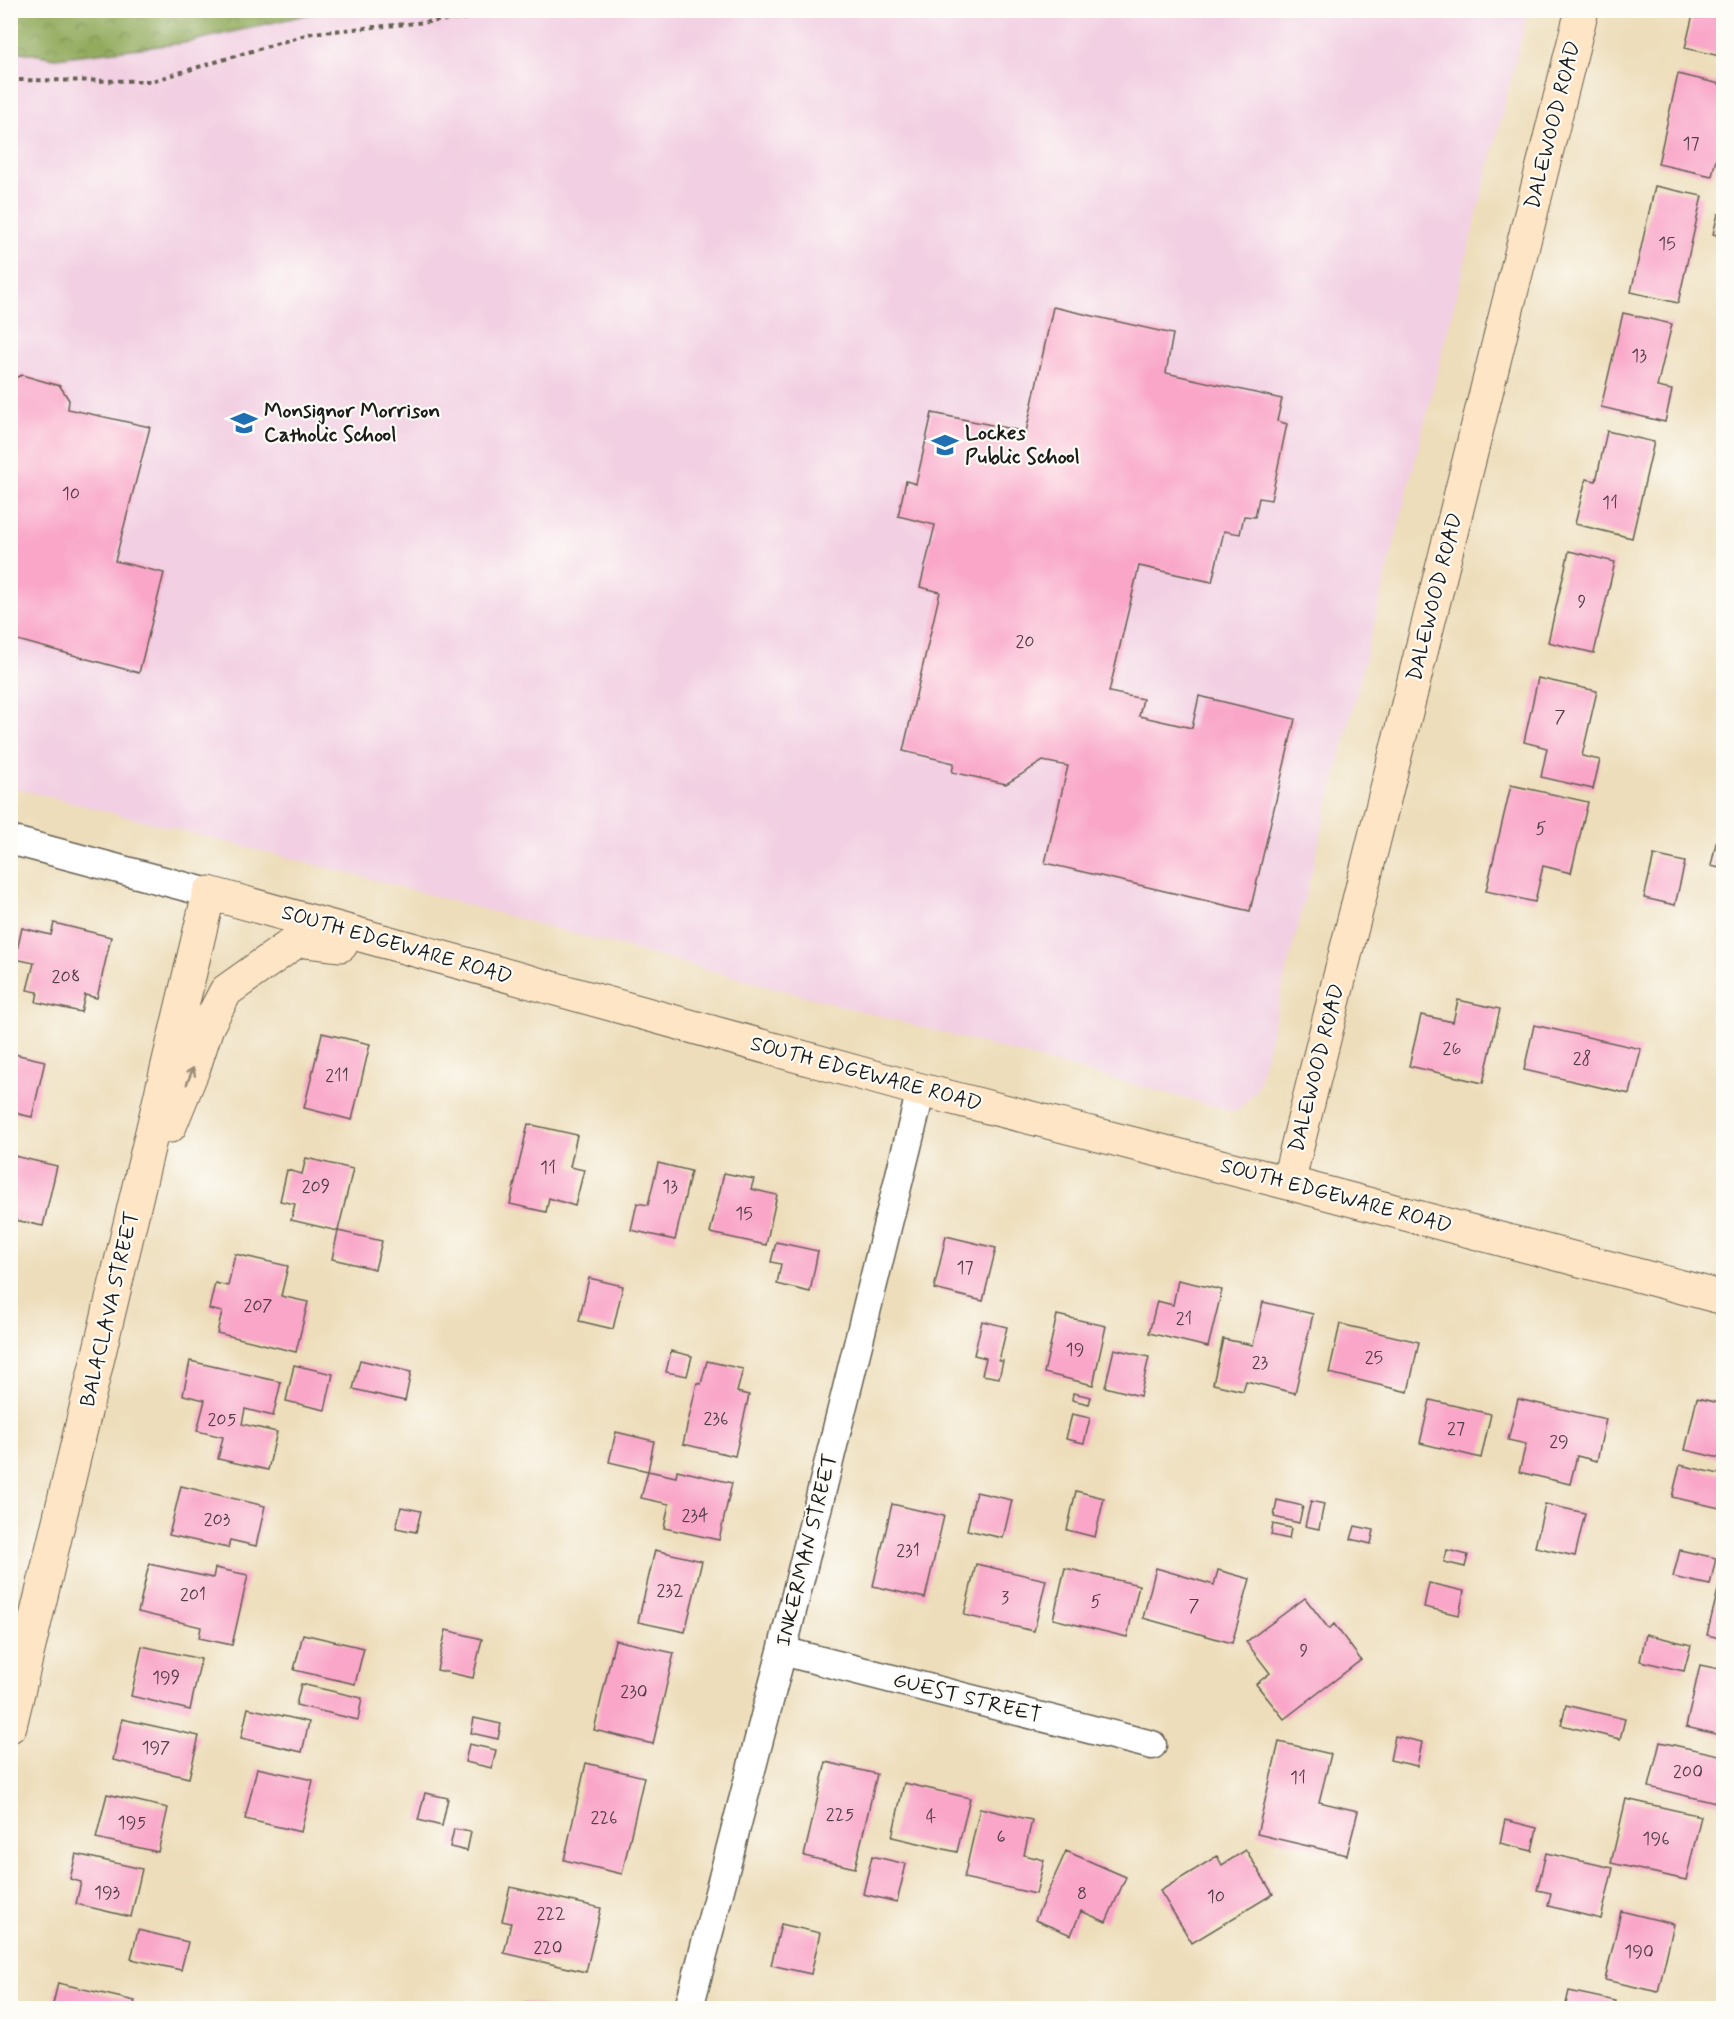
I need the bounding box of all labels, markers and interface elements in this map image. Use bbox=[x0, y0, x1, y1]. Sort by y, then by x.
street label: DALEWOOD ROAD bbox=[1519, 38, 1587, 212]
house number: 17 bbox=[1682, 132, 1700, 156]
house number: 15 bbox=[1658, 232, 1676, 256]
house number: 13 bbox=[1631, 344, 1647, 368]
place label: Monsignor Morrison Catholic School bbox=[264, 397, 440, 449]
school or university icon: Monsignor Morrison Catholic School bbox=[229, 408, 259, 438]
place label: Lockes Public School bbox=[965, 419, 1080, 471]
school or university icon: Lockes Public School bbox=[930, 430, 960, 460]
house number: 10 bbox=[62, 482, 80, 506]
house number: 11 bbox=[1602, 491, 1618, 515]
street label: DALEWOOD ROAD bbox=[1401, 510, 1469, 684]
house number: 9 bbox=[1578, 590, 1587, 614]
house number: 20 bbox=[1015, 630, 1035, 654]
house number: 7 bbox=[1555, 705, 1566, 729]
house number: 5 bbox=[1536, 817, 1547, 841]
street label: SOUTH EDGEWARE ROAD bbox=[278, 899, 516, 991]
house number: 208 bbox=[52, 965, 80, 989]
street label: DALEWOOD ROAD bbox=[1283, 981, 1351, 1155]
street label: SOUTH EDGEWARE ROAD bbox=[747, 1030, 985, 1118]
house number: 26 bbox=[1443, 1037, 1461, 1061]
house number: 28 bbox=[1573, 1047, 1591, 1071]
house number: 211 bbox=[325, 1064, 349, 1088]
one-way arrow bbox=[185, 1067, 196, 1086]
street label: SOUTH EDGEWARE ROAD bbox=[1217, 1152, 1455, 1240]
house number: 11 bbox=[540, 1156, 556, 1180]
house number: 209 bbox=[302, 1175, 330, 1199]
house number: 13 bbox=[662, 1175, 678, 1199]
house number: 15 bbox=[735, 1202, 753, 1226]
street label: BALACLAVA STREET bbox=[74, 1208, 146, 1410]
house number: 17 bbox=[956, 1256, 974, 1280]
house number: 207 bbox=[243, 1294, 273, 1318]
house number: 21 bbox=[1176, 1307, 1192, 1331]
house number: 19 bbox=[1066, 1338, 1084, 1362]
house number: 25 bbox=[1365, 1346, 1383, 1370]
house number: 23 bbox=[1252, 1351, 1269, 1375]
house number: 236 bbox=[704, 1407, 728, 1431]
house number: 205 bbox=[207, 1408, 237, 1432]
house number: 27 bbox=[1447, 1417, 1465, 1441]
house number: 29 bbox=[1549, 1430, 1569, 1454]
street label: INKERMAN STREET bbox=[770, 1451, 844, 1649]
house number: 234 bbox=[681, 1504, 709, 1528]
house number: 203 bbox=[204, 1508, 230, 1532]
house number: 231 bbox=[896, 1539, 920, 1563]
house number: 232 bbox=[656, 1579, 684, 1603]
house number: 201 bbox=[180, 1583, 206, 1607]
house number: 3 bbox=[1001, 1586, 1009, 1610]
house number: 5 bbox=[1091, 1590, 1102, 1614]
house number: 7 bbox=[1189, 1594, 1200, 1618]
house number: 9 bbox=[1300, 1639, 1309, 1663]
house number: 199 bbox=[152, 1666, 180, 1690]
street label: GUEST STREET bbox=[890, 1666, 1044, 1730]
house number: 230 bbox=[620, 1680, 648, 1704]
house number: 197 bbox=[142, 1736, 170, 1760]
house number: 200 bbox=[1673, 1760, 1703, 1784]
house number: 11 bbox=[1290, 1766, 1306, 1790]
house number: 225 bbox=[826, 1803, 854, 1827]
house number: 4 bbox=[926, 1805, 936, 1829]
house number: 226 bbox=[591, 1806, 617, 1830]
house number: 195 bbox=[118, 1811, 146, 1835]
house number: 6 bbox=[996, 1825, 1006, 1849]
house number: 196 bbox=[1642, 1827, 1670, 1851]
house number: 193 bbox=[94, 1881, 120, 1905]
house number: 8 bbox=[1077, 1882, 1087, 1906]
house number: 10 bbox=[1207, 1885, 1225, 1909]
house number: 222 bbox=[536, 1902, 566, 1926]
house number: 220 bbox=[533, 1936, 563, 1960]
house number: 190 bbox=[1624, 1940, 1654, 1964]

